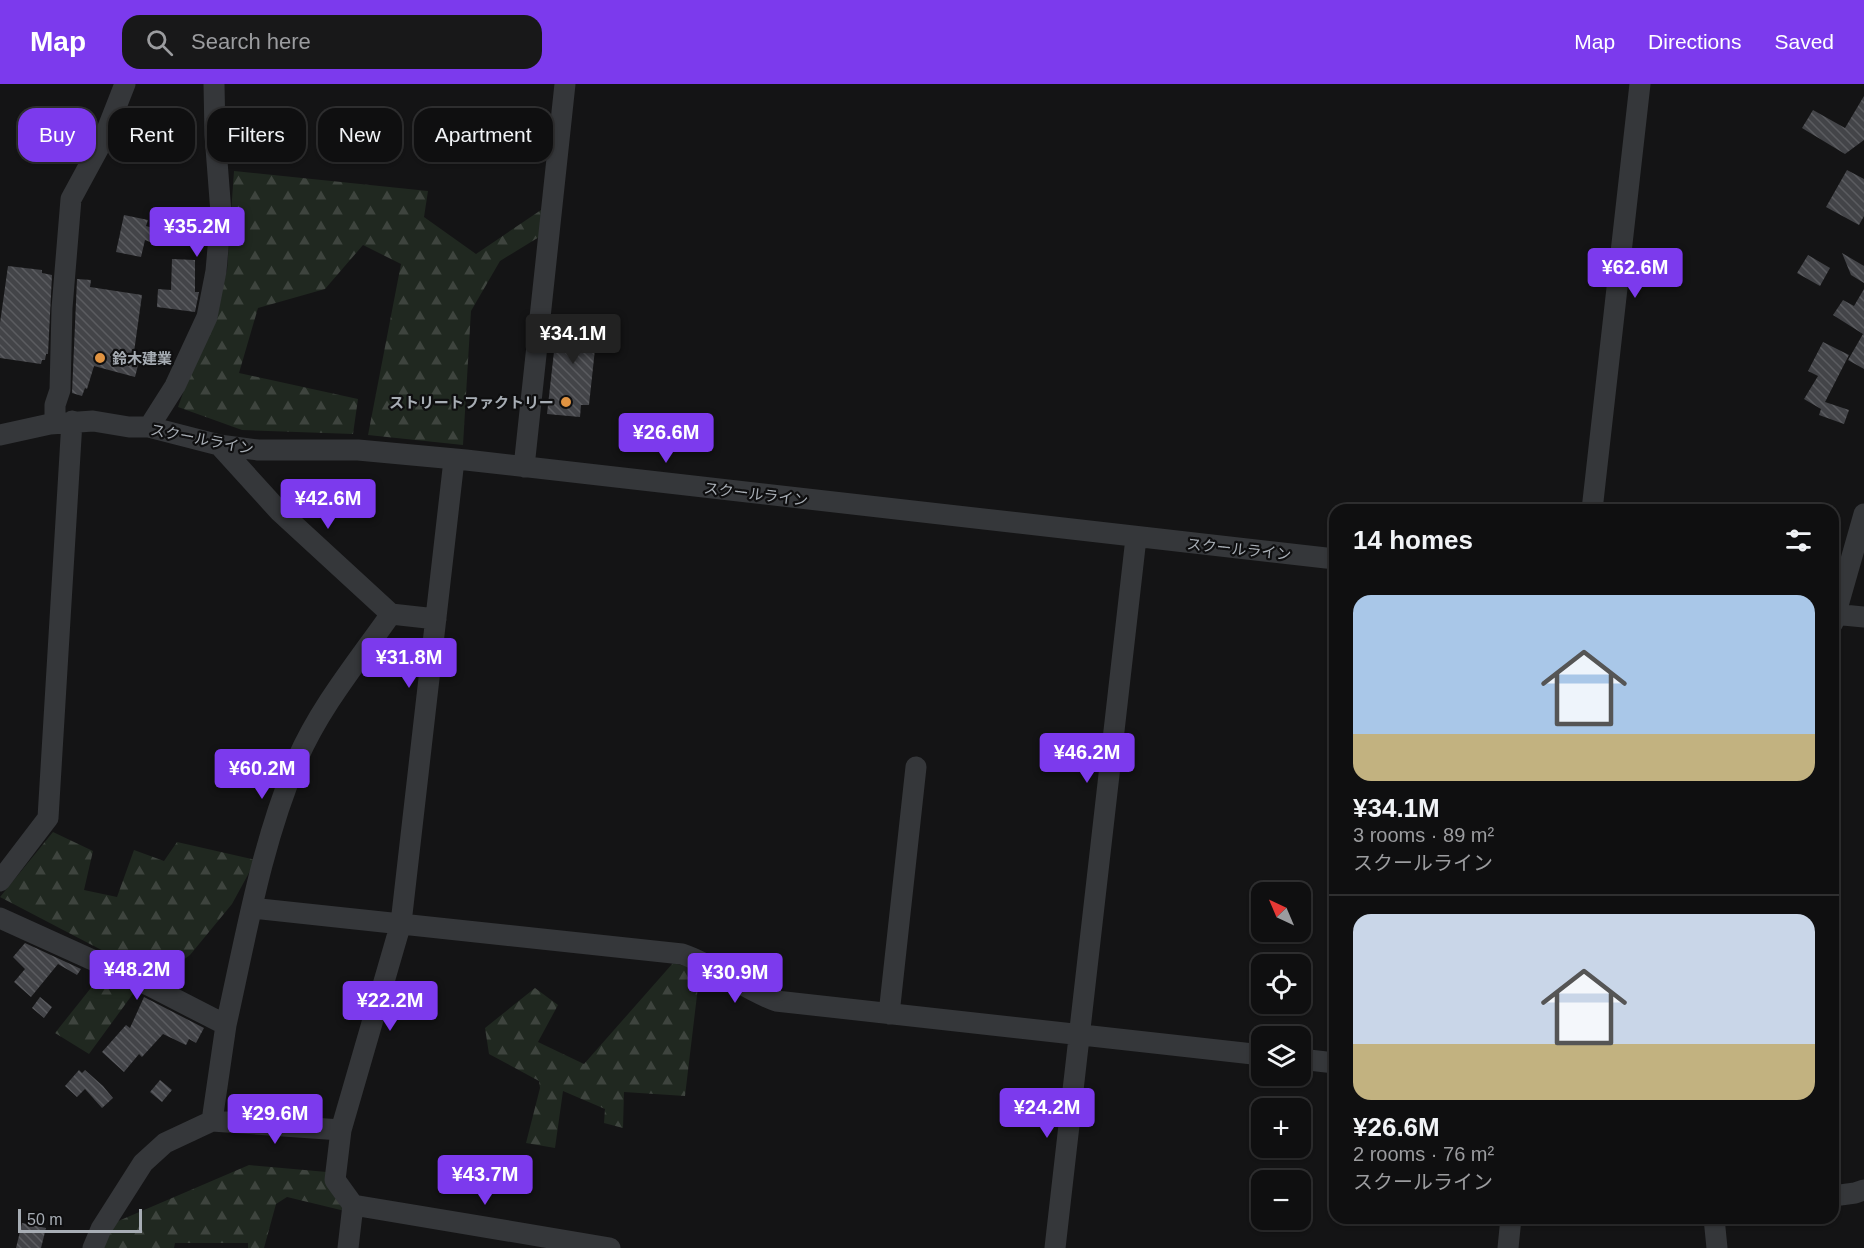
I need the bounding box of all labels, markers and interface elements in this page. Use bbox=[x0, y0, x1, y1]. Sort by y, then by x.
search box bbox=[122, 15, 542, 69]
text: Map bbox=[30, 26, 86, 57]
icon: search bbox=[143, 26, 176, 59]
text: Search here bbox=[191, 29, 311, 54]
text: Map bbox=[1574, 30, 1615, 53]
text: Directions bbox=[1648, 30, 1741, 53]
text: Saved bbox=[1774, 30, 1834, 53]
chip: Buy bbox=[18, 108, 96, 162]
chip: Rent bbox=[108, 108, 195, 162]
chip: Filters bbox=[207, 108, 306, 162]
chip: New bbox=[318, 108, 402, 162]
chip: Apartment bbox=[414, 108, 553, 162]
pin: ¥35.2M bbox=[148, 207, 246, 258]
text: ¥35.2M bbox=[164, 215, 230, 237]
pin: ¥62.6M bbox=[1586, 248, 1684, 299]
text: ¥62.6M bbox=[1602, 256, 1668, 278]
pin: ¥34.1M bbox=[524, 314, 622, 365]
text: ¥34.1M bbox=[540, 322, 606, 344]
place label: 鈴木建業 bbox=[112, 350, 172, 367]
marker: 鈴木建業 bbox=[93, 351, 107, 365]
place label: ストリートファクトリー bbox=[389, 394, 554, 411]
marker: ストリートファクトリー bbox=[559, 395, 573, 409]
pin: ¥26.6M bbox=[617, 413, 715, 464]
street label: スクールライン bbox=[149, 421, 255, 457]
text: ¥26.6M bbox=[633, 421, 699, 443]
pin: ¥42.6M bbox=[279, 479, 377, 530]
street label: スクールライン bbox=[703, 479, 809, 509]
text: ¥42.6M bbox=[295, 487, 361, 509]
icon: filters bbox=[1782, 524, 1815, 557]
text: 14 homes bbox=[1353, 525, 1473, 555]
street label: スクールライン bbox=[1186, 535, 1292, 563]
icon: home bbox=[1530, 634, 1638, 742]
pin: ¥31.8M bbox=[360, 638, 458, 689]
text: ¥31.8M bbox=[376, 646, 442, 668]
pin: ¥46.2M bbox=[1038, 733, 1136, 784]
text: ¥46.2M bbox=[1054, 741, 1120, 763]
pin: ¥60.2M bbox=[213, 749, 311, 800]
text: ¥60.2M bbox=[229, 757, 295, 779]
text: ¥34.1M bbox=[1353, 793, 1440, 823]
text: 3 rooms · 89 m² bbox=[1353, 824, 1494, 846]
text: スクールライン bbox=[1353, 852, 1493, 874]
north arrow bbox=[1251, 882, 1311, 942]
map controls bbox=[1251, 882, 1311, 1230]
pin: ¥48.2M bbox=[88, 950, 186, 1001]
pin: ¥30.9M bbox=[686, 953, 784, 1004]
icon: home bbox=[1530, 953, 1638, 1061]
button: locate bbox=[1251, 954, 1311, 1014]
text: ¥48.2M bbox=[104, 958, 170, 980]
text: ¥30.9M bbox=[702, 961, 768, 983]
pin: ¥22.2M bbox=[341, 981, 439, 1032]
text: ¥22.2M bbox=[357, 989, 423, 1011]
button: layers bbox=[1251, 1026, 1311, 1086]
pin: ¥24.2M bbox=[998, 1088, 1096, 1139]
pin: ¥29.6M bbox=[226, 1094, 324, 1145]
text: ¥24.2M bbox=[1014, 1096, 1080, 1118]
button: + bbox=[1251, 1098, 1311, 1158]
text: ¥29.6M bbox=[242, 1102, 308, 1124]
text: ¥26.6M bbox=[1353, 1112, 1440, 1142]
text: 2 rooms · 76 m² bbox=[1353, 1143, 1494, 1165]
pin: ¥43.7M bbox=[436, 1155, 534, 1206]
text: ¥43.7M bbox=[452, 1163, 518, 1185]
button: − bbox=[1251, 1170, 1311, 1230]
text: スクールライン bbox=[1353, 1171, 1493, 1193]
scale bar bbox=[18, 1206, 142, 1234]
text: 50 m bbox=[27, 1211, 63, 1228]

